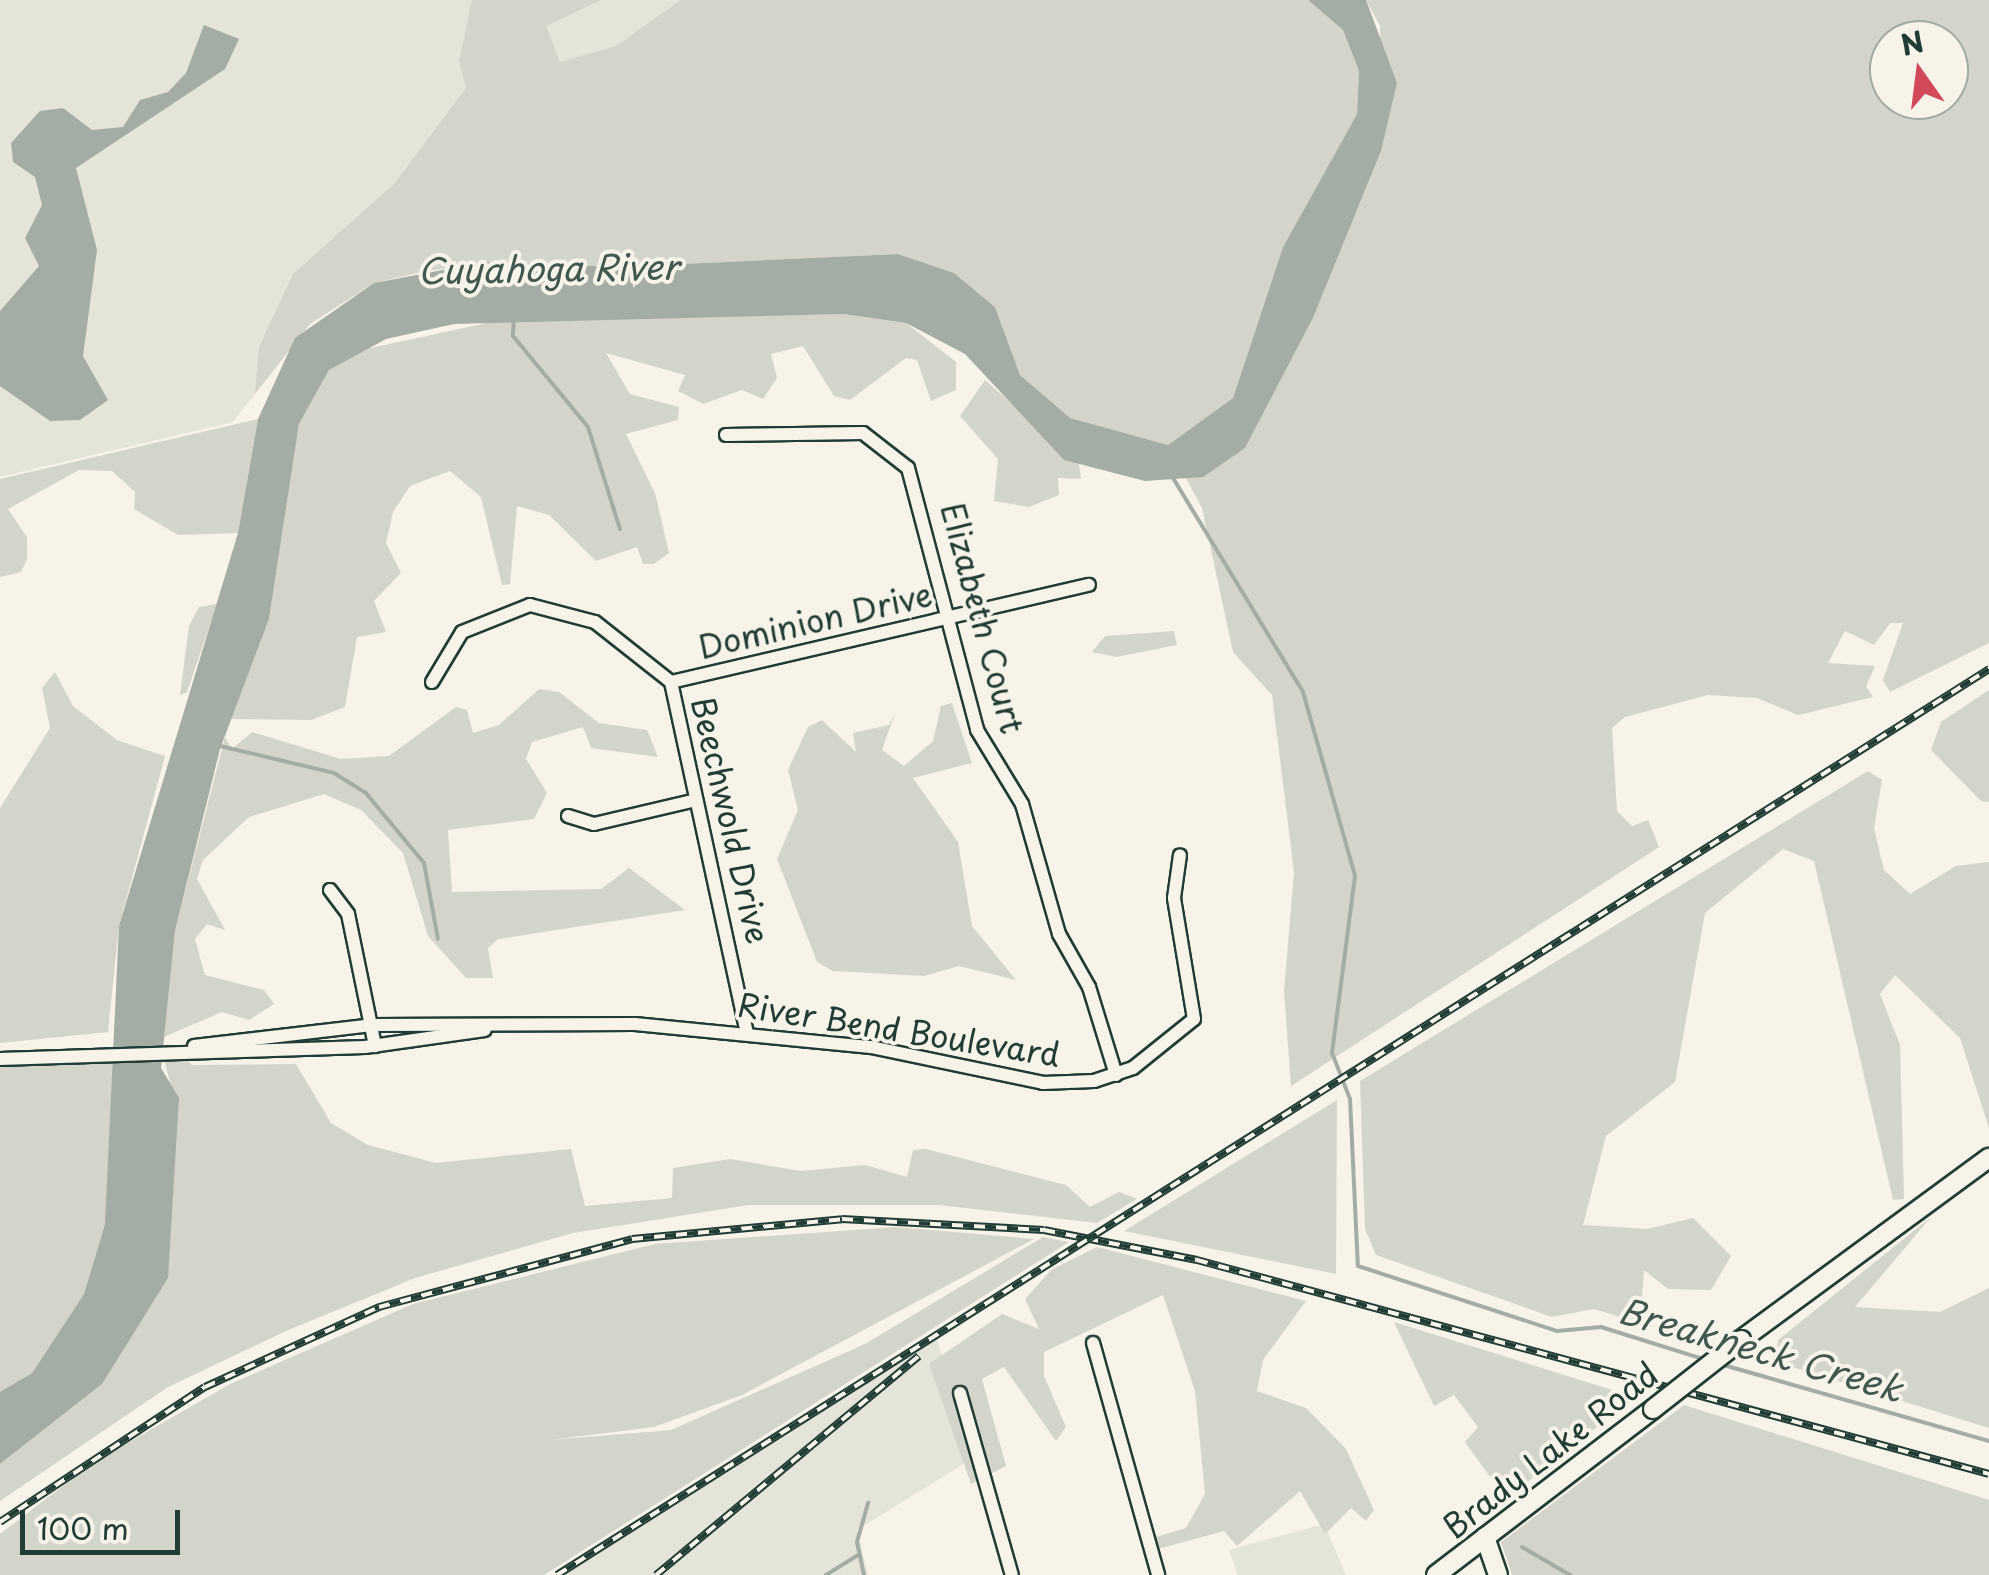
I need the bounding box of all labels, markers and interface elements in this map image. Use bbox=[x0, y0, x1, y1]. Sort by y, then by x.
text: N bbox=[1896, 19, 1928, 66]
north arrow bbox=[1869, 20, 1969, 120]
water label: Cuyahoga River bbox=[415, 245, 681, 291]
street label: Elizabeth Court bbox=[934, 498, 1032, 738]
street label: Dominion Drive bbox=[694, 574, 936, 666]
street label: Beechwold Drive bbox=[684, 692, 778, 948]
street label: River Bend Boulevard bbox=[733, 984, 1065, 1074]
water label: Breakneck Creek bbox=[1615, 1288, 1907, 1410]
street label: Brady Lake Road bbox=[1434, 1354, 1666, 1546]
scale bar bbox=[25, 1490, 185, 1552]
text: 100 m bbox=[37, 1505, 129, 1550]

